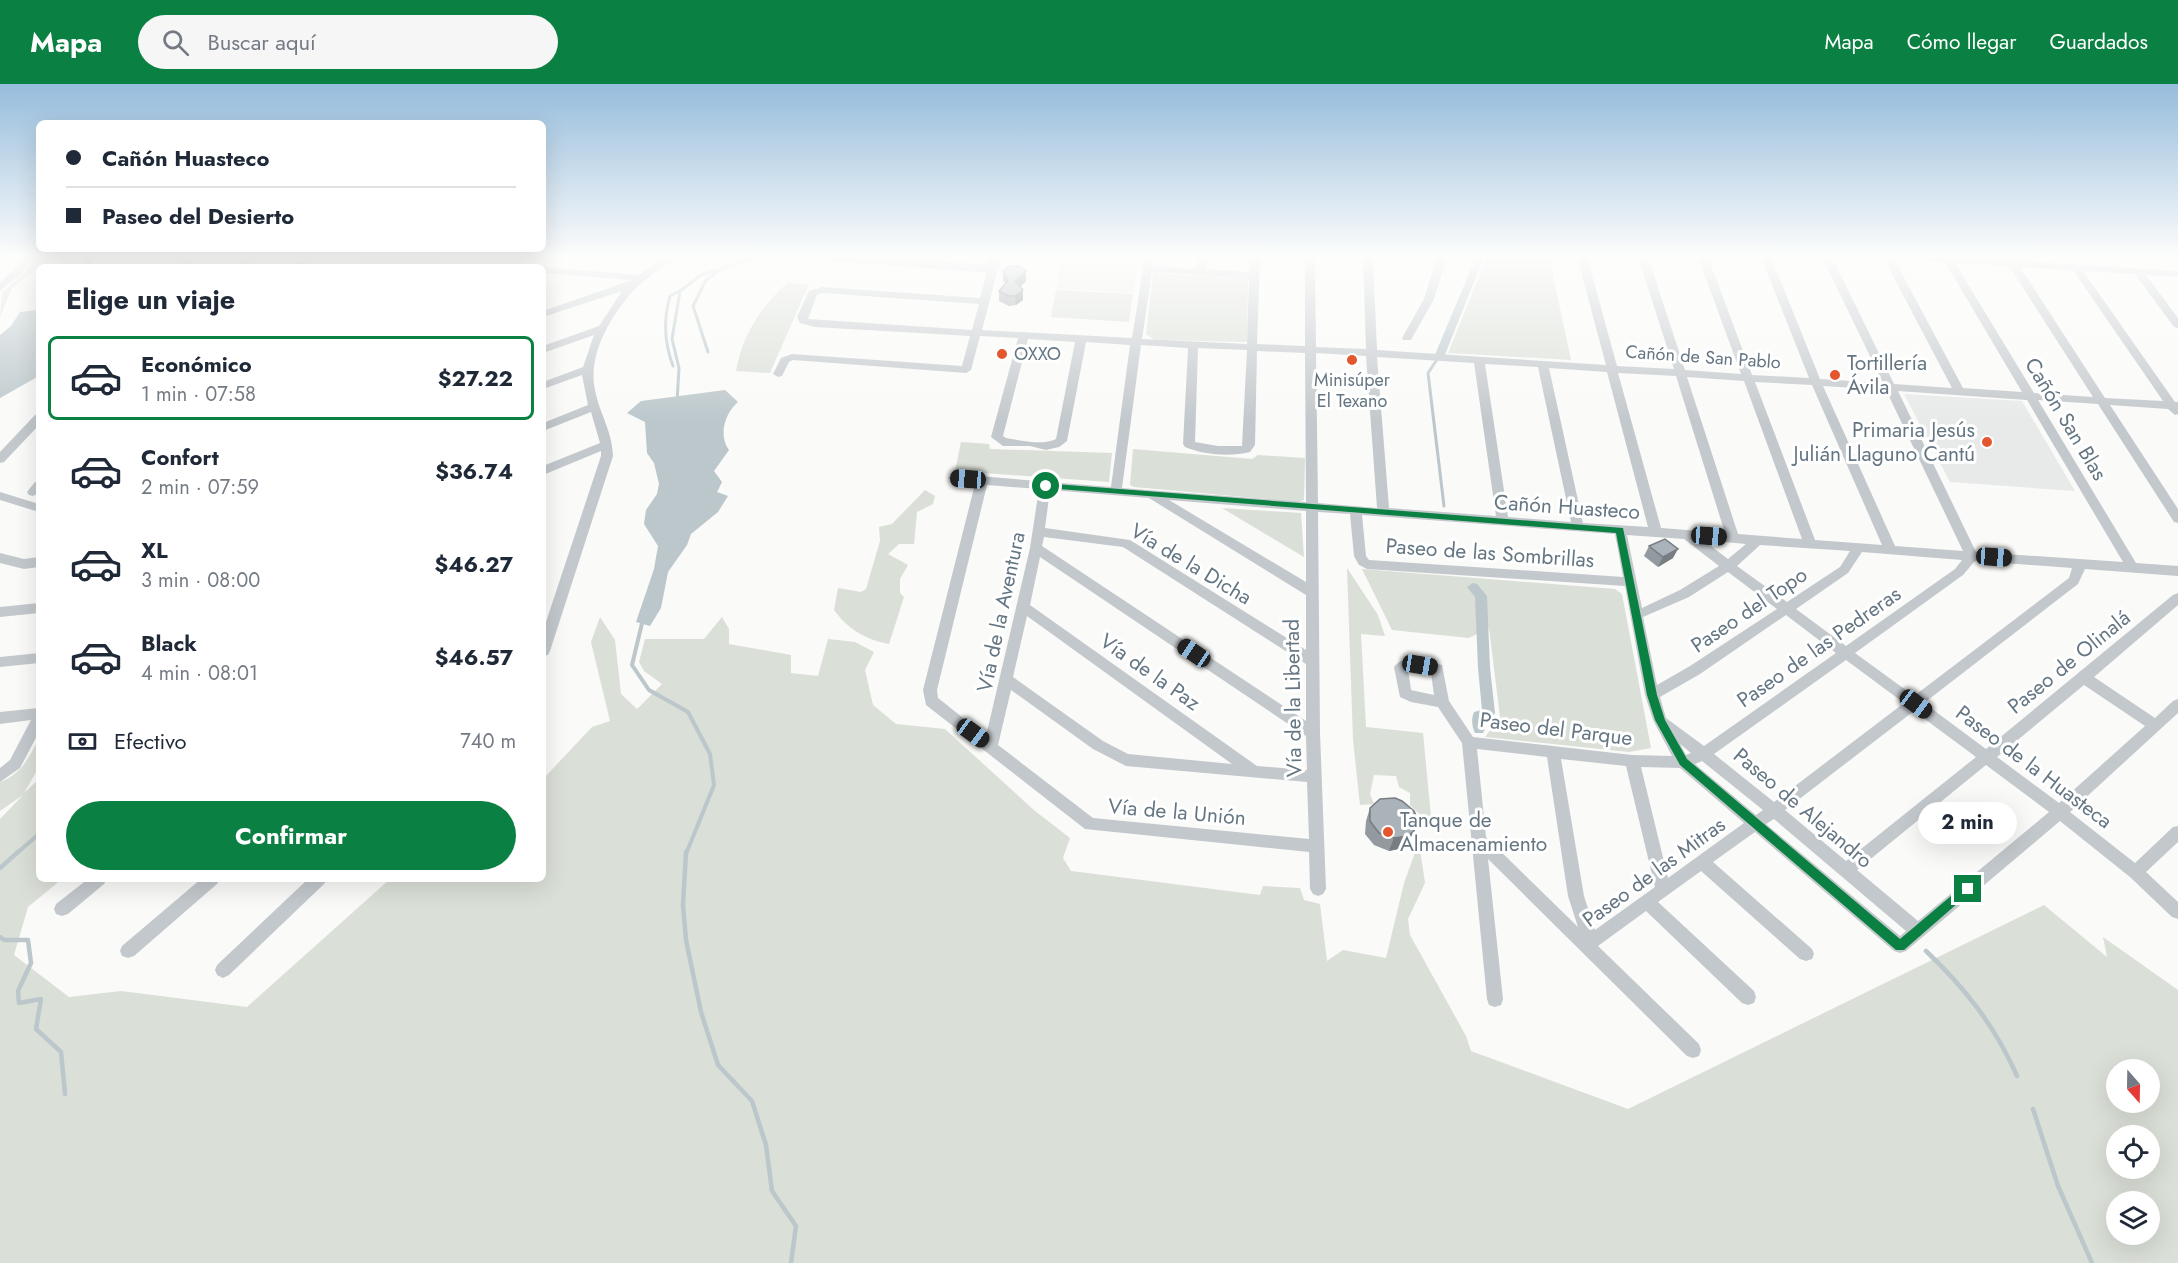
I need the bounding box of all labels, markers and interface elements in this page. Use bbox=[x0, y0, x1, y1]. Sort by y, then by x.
search box bbox=[138, 15, 558, 69]
text: Mapa bbox=[30, 22, 102, 63]
icon: search bbox=[159, 26, 192, 59]
text: Buscar aquí bbox=[207, 26, 316, 58]
text: Mapa bbox=[1824, 27, 1874, 57]
text: Cómo llegar bbox=[1907, 27, 2016, 57]
text: Guardados bbox=[2049, 27, 2148, 57]
text: Cañón Huasteco bbox=[102, 142, 269, 174]
text: Paseo del Desierto bbox=[102, 200, 294, 232]
text: Elige un viaje bbox=[66, 280, 235, 319]
street label: Cañón de San Pablo bbox=[1624, 339, 1782, 375]
place label: OXXO bbox=[1014, 341, 1061, 367]
marker: OXXO bbox=[995, 347, 1009, 361]
text: Económico bbox=[141, 348, 252, 380]
place label: Tortillería Ávila bbox=[1847, 348, 1927, 402]
icon: car bbox=[69, 351, 123, 405]
street label: Cañón San Blas bbox=[2018, 352, 2114, 486]
marker: Minisúper El Texano bbox=[1345, 353, 1359, 367]
text: $27.22 bbox=[438, 362, 513, 394]
place label: Minisúper El Texano bbox=[1314, 367, 1391, 414]
marker: Tortillería Ávila bbox=[1828, 368, 1842, 382]
text: 1 min · 07:58 bbox=[141, 380, 256, 409]
place label: Primaria Jesús Julián Llaguno Cantú bbox=[1790, 415, 1975, 469]
marker: Primaria Jesús Julián Llaguno Cantú bbox=[1980, 435, 1994, 449]
text: Confort bbox=[141, 441, 219, 473]
icon: car bbox=[69, 444, 123, 498]
text: $36.74 bbox=[435, 455, 513, 487]
car bbox=[949, 469, 987, 489]
route start bbox=[1032, 472, 1059, 499]
text: 2 min · 07:59 bbox=[141, 473, 259, 502]
street label: Cañón Huasteco bbox=[1493, 487, 1641, 527]
street label: Vía de la Dicha bbox=[1125, 516, 1257, 612]
car bbox=[1690, 526, 1728, 546]
street label: Vía de la Aventura bbox=[969, 529, 1033, 695]
street label: Paseo de las Sombrillas bbox=[1385, 531, 1595, 575]
text: XL bbox=[141, 534, 168, 566]
icon: car bbox=[69, 537, 123, 591]
car bbox=[1975, 547, 2013, 567]
text: $46.27 bbox=[434, 548, 513, 580]
street label: Paseo del Topo bbox=[1685, 560, 1813, 660]
text: 3 min · 08:00 bbox=[141, 566, 260, 595]
street label: Paseo de las Pedreras bbox=[1731, 579, 1907, 715]
street label: Paseo de Olinalá bbox=[2001, 603, 2137, 721]
street label: Vía de la Libertad bbox=[1277, 619, 1309, 777]
street label: Vía de la Paz bbox=[1094, 626, 1207, 718]
text: Black bbox=[141, 627, 197, 659]
icon: car bbox=[69, 630, 123, 684]
car bbox=[1174, 635, 1214, 671]
text: $46.57 bbox=[435, 641, 513, 673]
car bbox=[1401, 653, 1439, 677]
text: 4 min · 08:01 bbox=[141, 659, 258, 688]
car bbox=[1896, 686, 1936, 722]
street label: Paseo de la Huasteca bbox=[1950, 698, 2118, 836]
street label: Paseo del Parque bbox=[1478, 705, 1634, 753]
car bbox=[953, 715, 993, 751]
icon: cash bbox=[66, 725, 99, 758]
text: Efectivo bbox=[114, 725, 187, 757]
text: 740 m bbox=[460, 727, 516, 756]
street label: Paseo de Alejandro bbox=[1727, 741, 1879, 875]
street label: Vía de la Unión bbox=[1107, 791, 1247, 833]
button: Confirmar bbox=[66, 801, 516, 870]
callout: 2 min bbox=[1918, 802, 2018, 844]
place label: Tanque de Almacenamiento bbox=[1400, 805, 1547, 859]
text: 2 min bbox=[1941, 808, 1994, 837]
street label: Paseo de las Mitras bbox=[1576, 810, 1732, 934]
marker: Tanque de Almacenamiento bbox=[1381, 825, 1395, 839]
route end bbox=[1954, 875, 1981, 902]
north arrow bbox=[2106, 1059, 2160, 1113]
map controls bbox=[2106, 1059, 2160, 1245]
button: locate bbox=[2106, 1125, 2160, 1179]
button: layers bbox=[2106, 1191, 2160, 1245]

